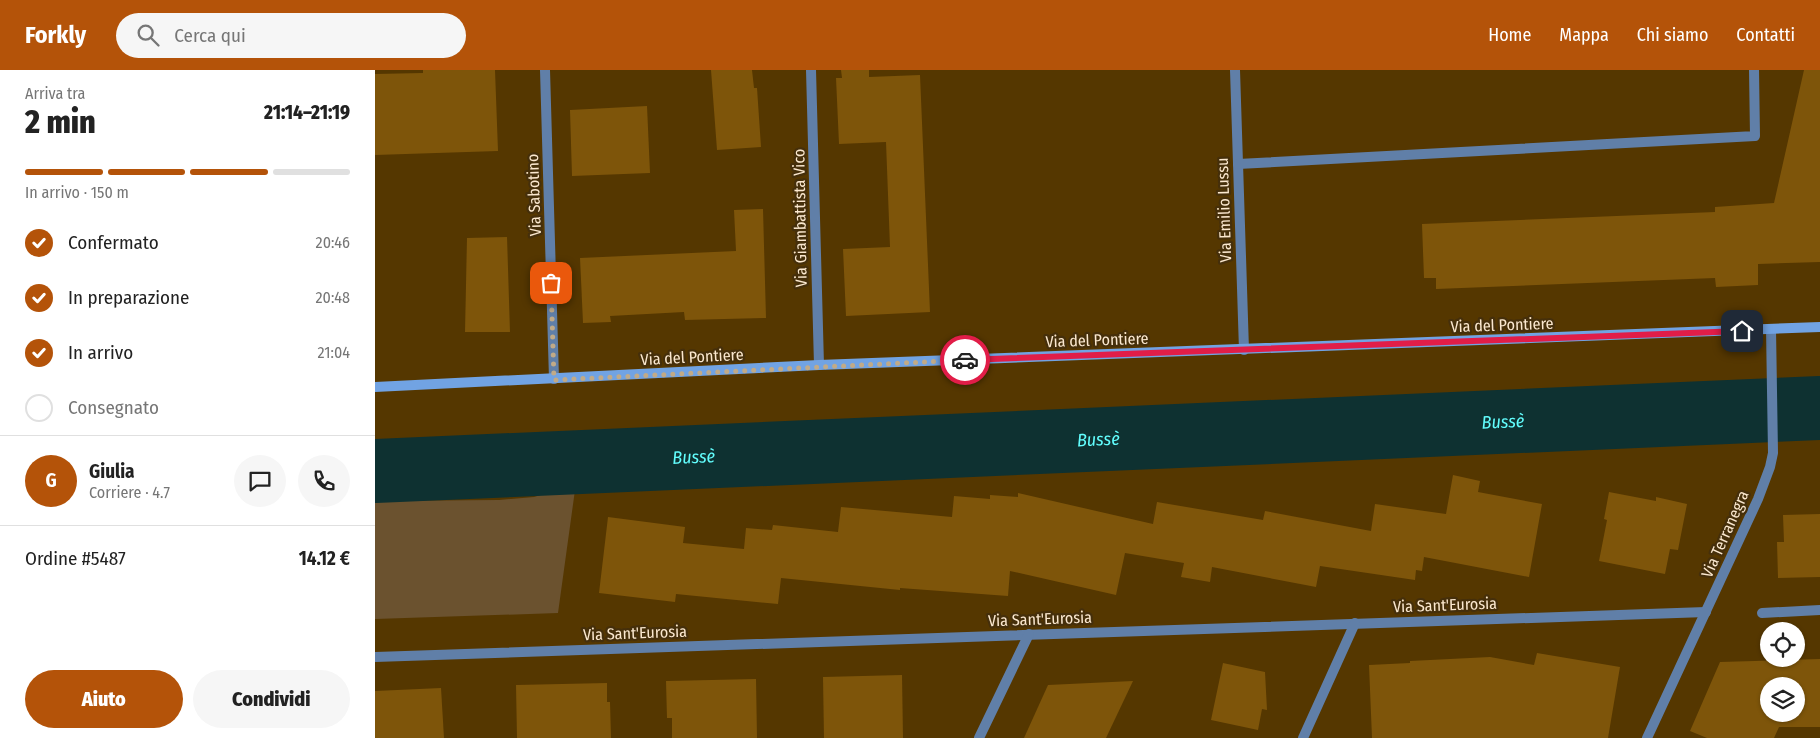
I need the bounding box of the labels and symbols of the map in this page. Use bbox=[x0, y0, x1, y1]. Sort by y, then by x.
street label: Via Giambattista Vico bbox=[789, 149, 811, 287]
street label: Via Sabotino bbox=[523, 153, 545, 237]
street label: Via Emilio Lussu bbox=[1213, 157, 1235, 263]
pin bbox=[530, 262, 572, 304]
pin bbox=[1721, 310, 1763, 352]
street label: Via del Pontiere bbox=[1450, 314, 1554, 336]
street label: Via del Pontiere bbox=[1045, 329, 1149, 351]
courier bbox=[940, 335, 990, 385]
street label: Via del Pontiere bbox=[640, 345, 744, 369]
water label: Bussè bbox=[1481, 410, 1525, 434]
water label: Bussè bbox=[1076, 428, 1121, 451]
water label: Bussè bbox=[672, 445, 716, 469]
street label: Via Terranegra bbox=[1697, 487, 1753, 581]
street label: Via Sant'Eurosia bbox=[1393, 594, 1498, 616]
street label: Via Sant'Eurosia bbox=[988, 608, 1093, 630]
street label: Via Sant'Eurosia bbox=[583, 622, 688, 644]

